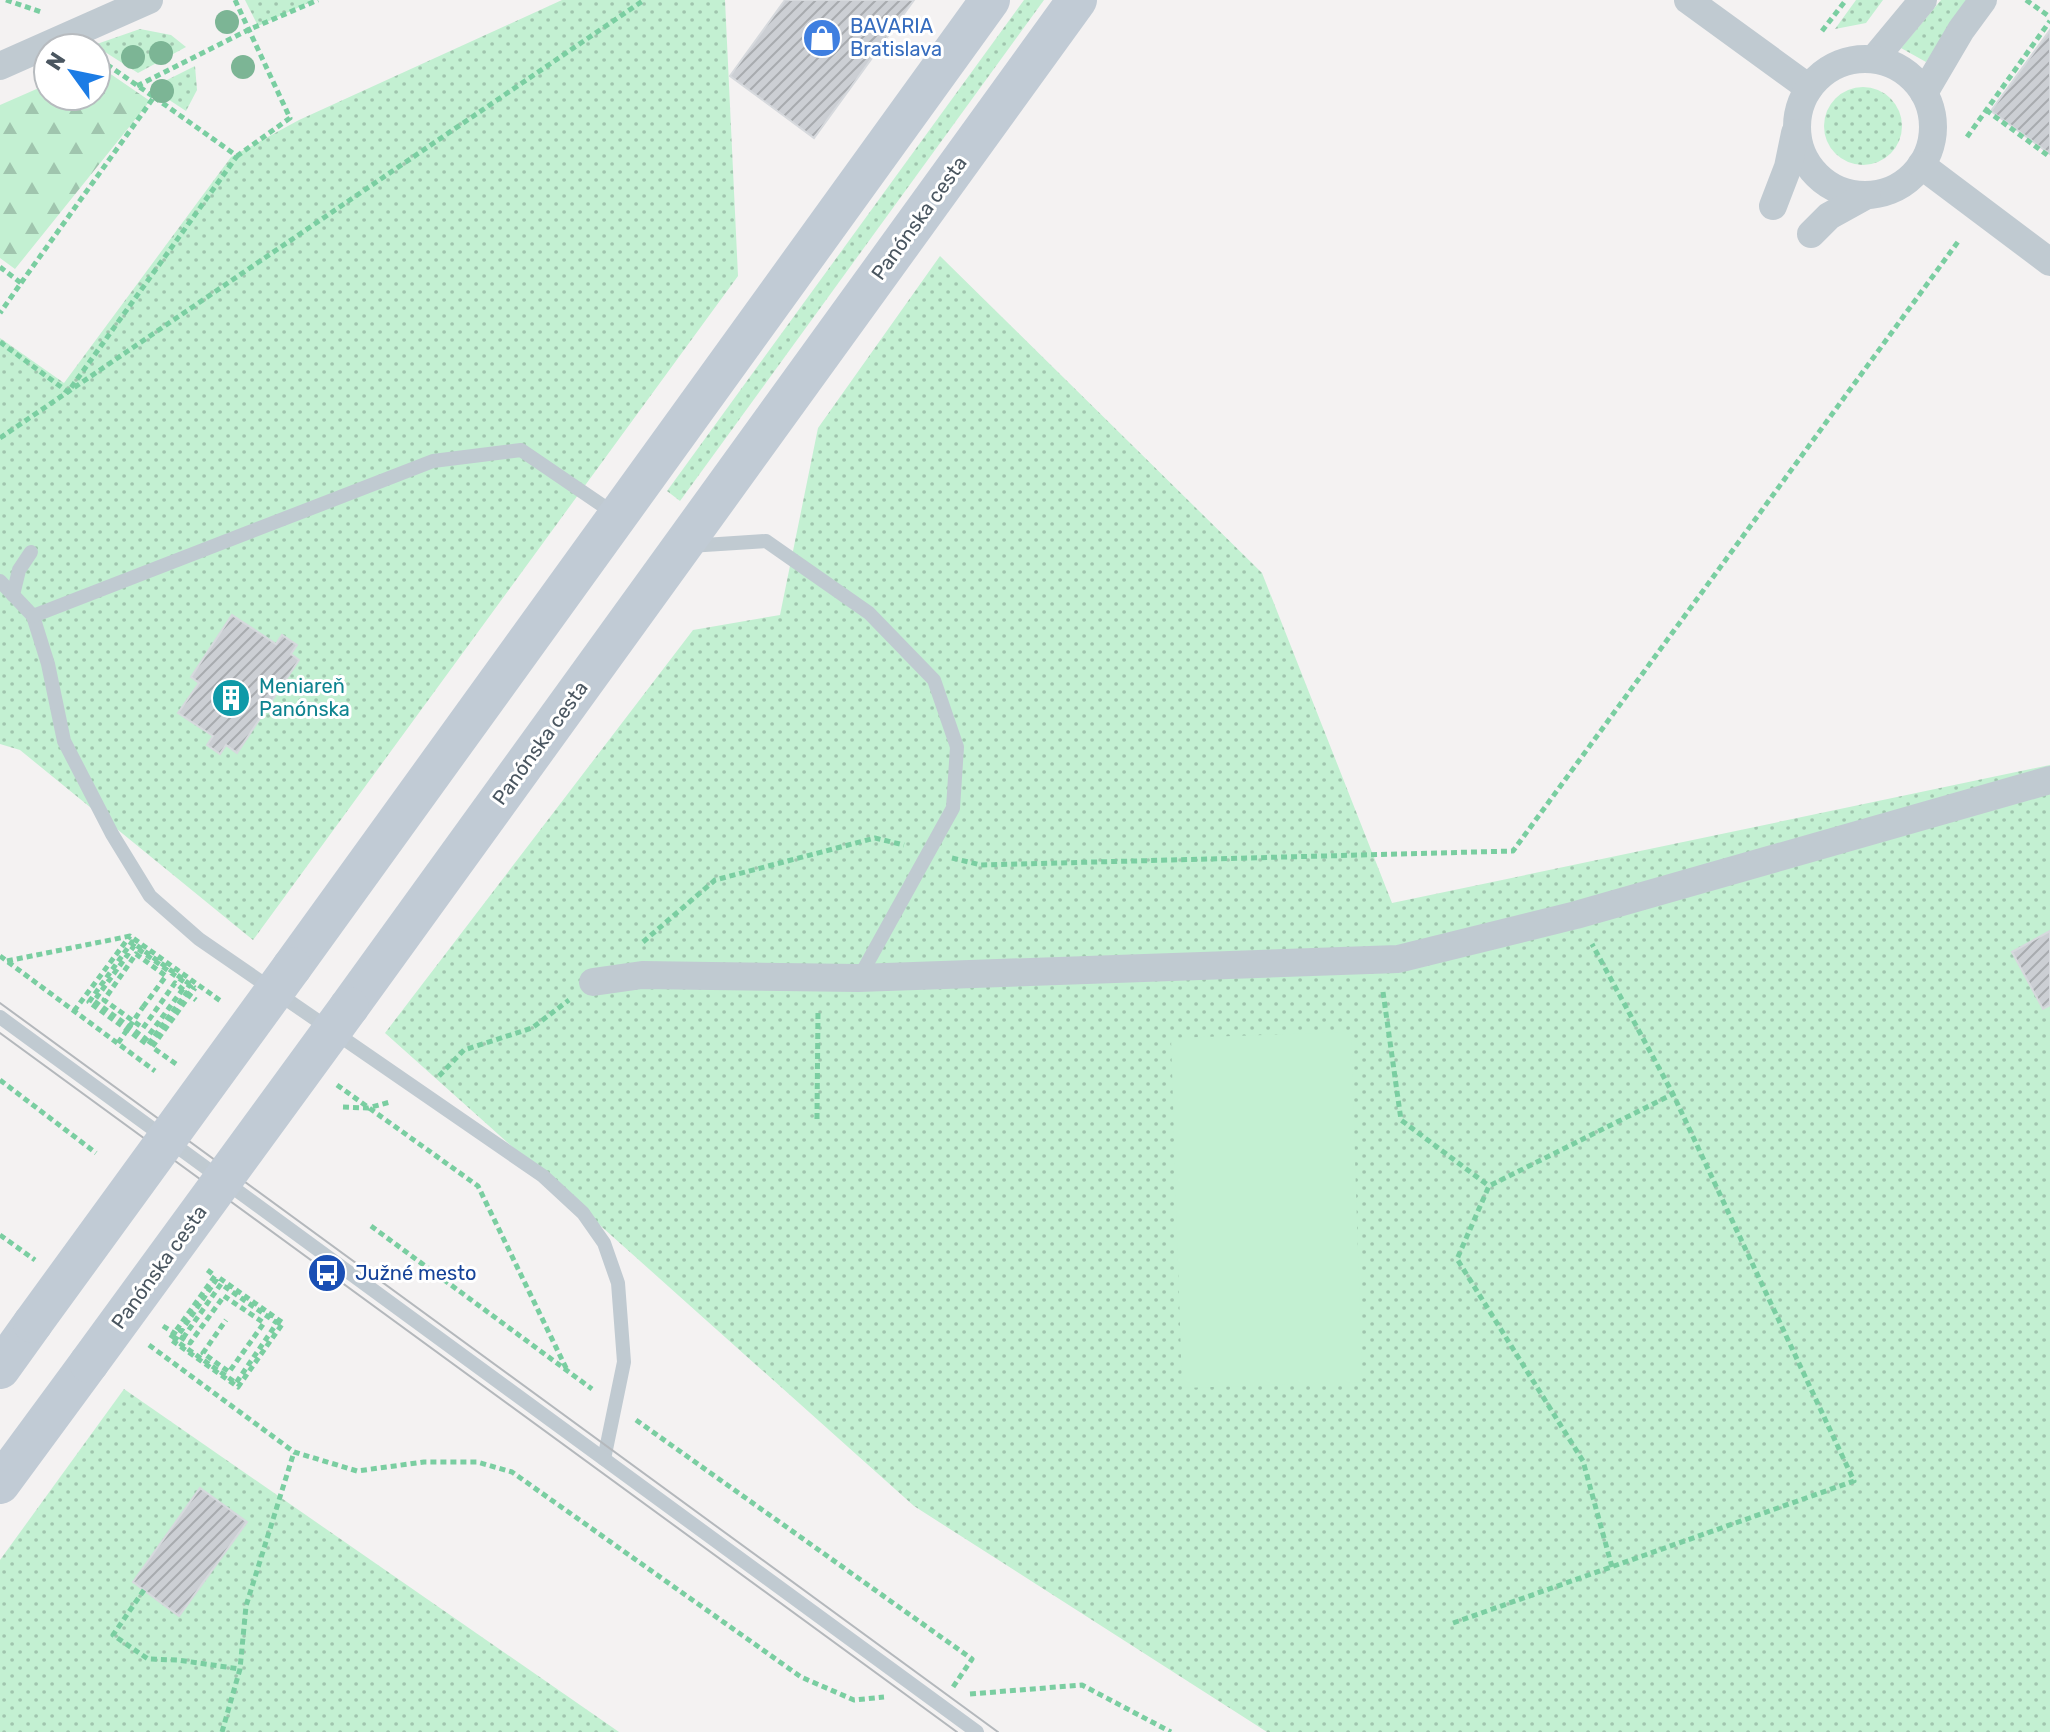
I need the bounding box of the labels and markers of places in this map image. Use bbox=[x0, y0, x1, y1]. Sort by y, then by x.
place label: BAVARIA Bratislava bbox=[850, 14, 942, 61]
shop icon: BAVARIA Bratislava bbox=[801, 17, 843, 59]
place label: Meniareň Panónska bbox=[259, 674, 350, 721]
building icon: Meniareň Panónska bbox=[210, 677, 252, 719]
bus stop icon: Južné mesto bbox=[306, 1252, 348, 1294]
place label: Južné mesto bbox=[355, 1261, 477, 1285]

